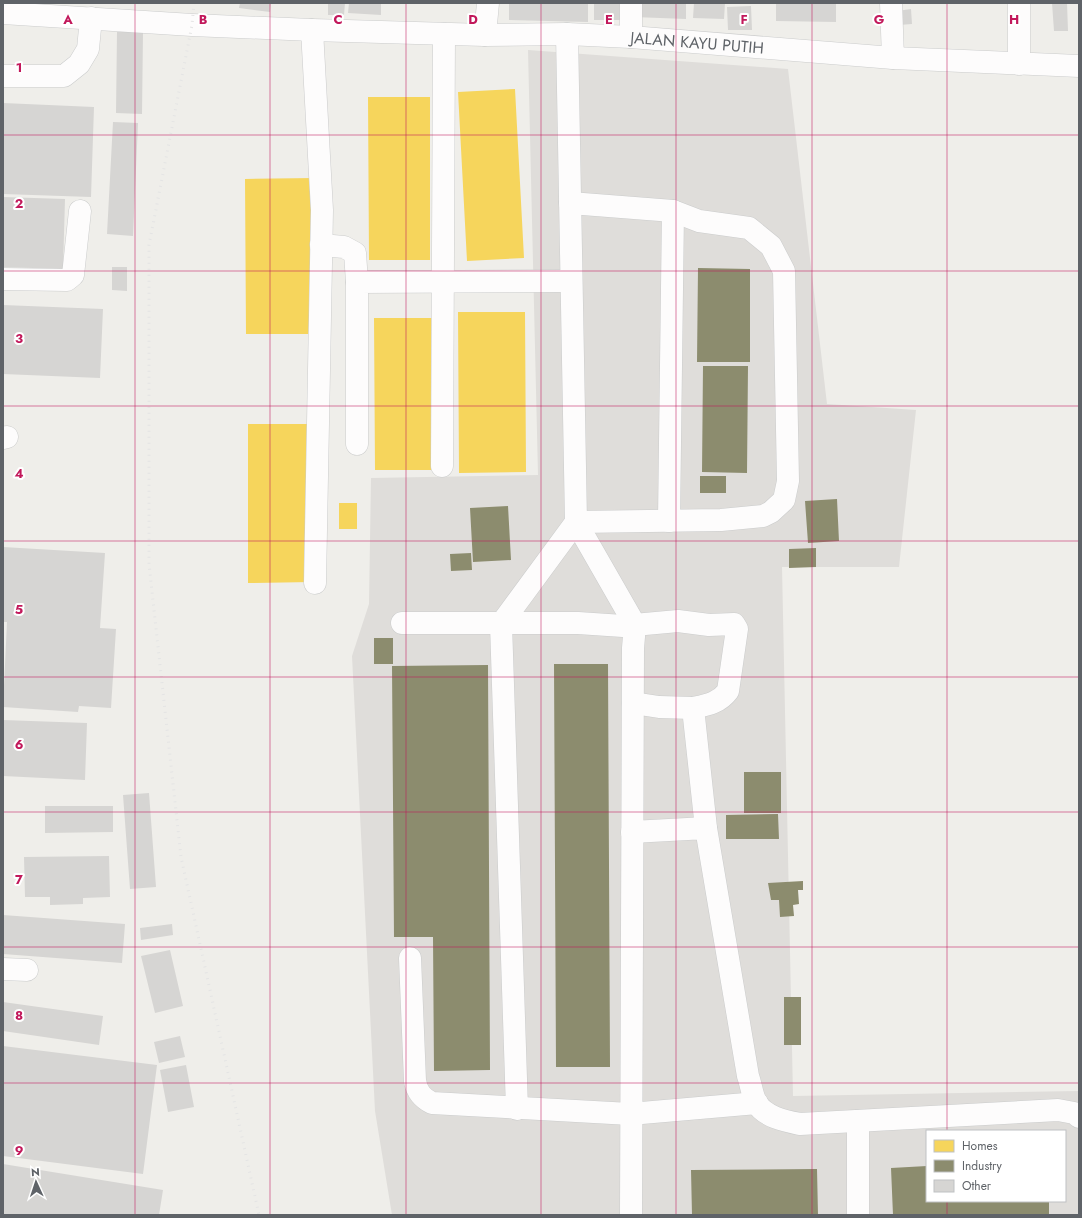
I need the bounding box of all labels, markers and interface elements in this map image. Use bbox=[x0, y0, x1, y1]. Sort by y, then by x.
text: A bbox=[62, 10, 73, 29]
text: B bbox=[199, 10, 208, 29]
text: C bbox=[333, 10, 343, 29]
text: D bbox=[468, 10, 478, 29]
text: E bbox=[605, 10, 613, 29]
text: F bbox=[740, 10, 748, 29]
text: G bbox=[874, 10, 885, 29]
text: H bbox=[1009, 10, 1019, 29]
street label: JALAN KAYU PUTIH bbox=[627, 26, 765, 60]
text: 1 bbox=[16, 58, 22, 77]
text: 2 bbox=[15, 194, 23, 213]
text: 3 bbox=[15, 329, 23, 348]
text: 4 bbox=[14, 464, 24, 483]
text: 5 bbox=[15, 600, 23, 619]
text: 6 bbox=[15, 735, 24, 754]
text: 7 bbox=[15, 870, 23, 889]
text: 8 bbox=[15, 1006, 23, 1025]
legend bbox=[926, 1130, 1066, 1202]
text: Homes bbox=[962, 1137, 998, 1155]
text: 9 bbox=[15, 1141, 24, 1160]
text: Industry bbox=[962, 1157, 1003, 1175]
north arrow bbox=[16, 1162, 56, 1202]
text: N bbox=[31, 1164, 40, 1180]
text: Other bbox=[962, 1177, 992, 1195]

